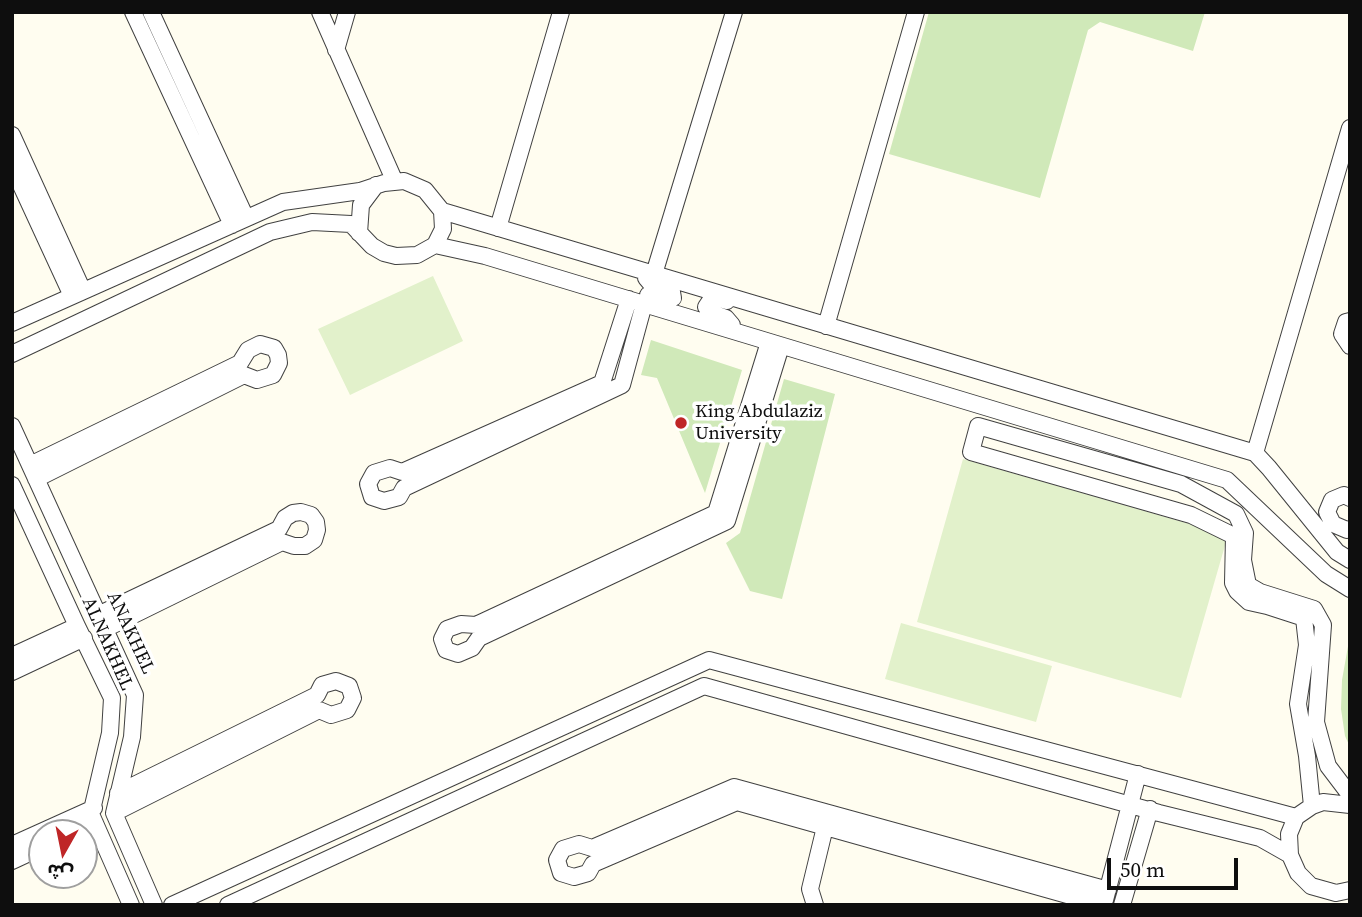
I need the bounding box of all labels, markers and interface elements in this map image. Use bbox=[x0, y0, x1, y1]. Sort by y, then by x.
place label: King Abdulaziz University bbox=[695, 401, 822, 445]
marker: King Abdulaziz University bbox=[673, 415, 689, 431]
street label: ANAKHEL bbox=[101, 588, 159, 678]
street label: ALNAKHEL bbox=[76, 594, 138, 694]
north arrow bbox=[28, 819, 98, 889]
scale bar bbox=[1110, 844, 1241, 888]
text: 50 m bbox=[1120, 855, 1165, 884]
text: ش bbox=[45, 858, 75, 888]

